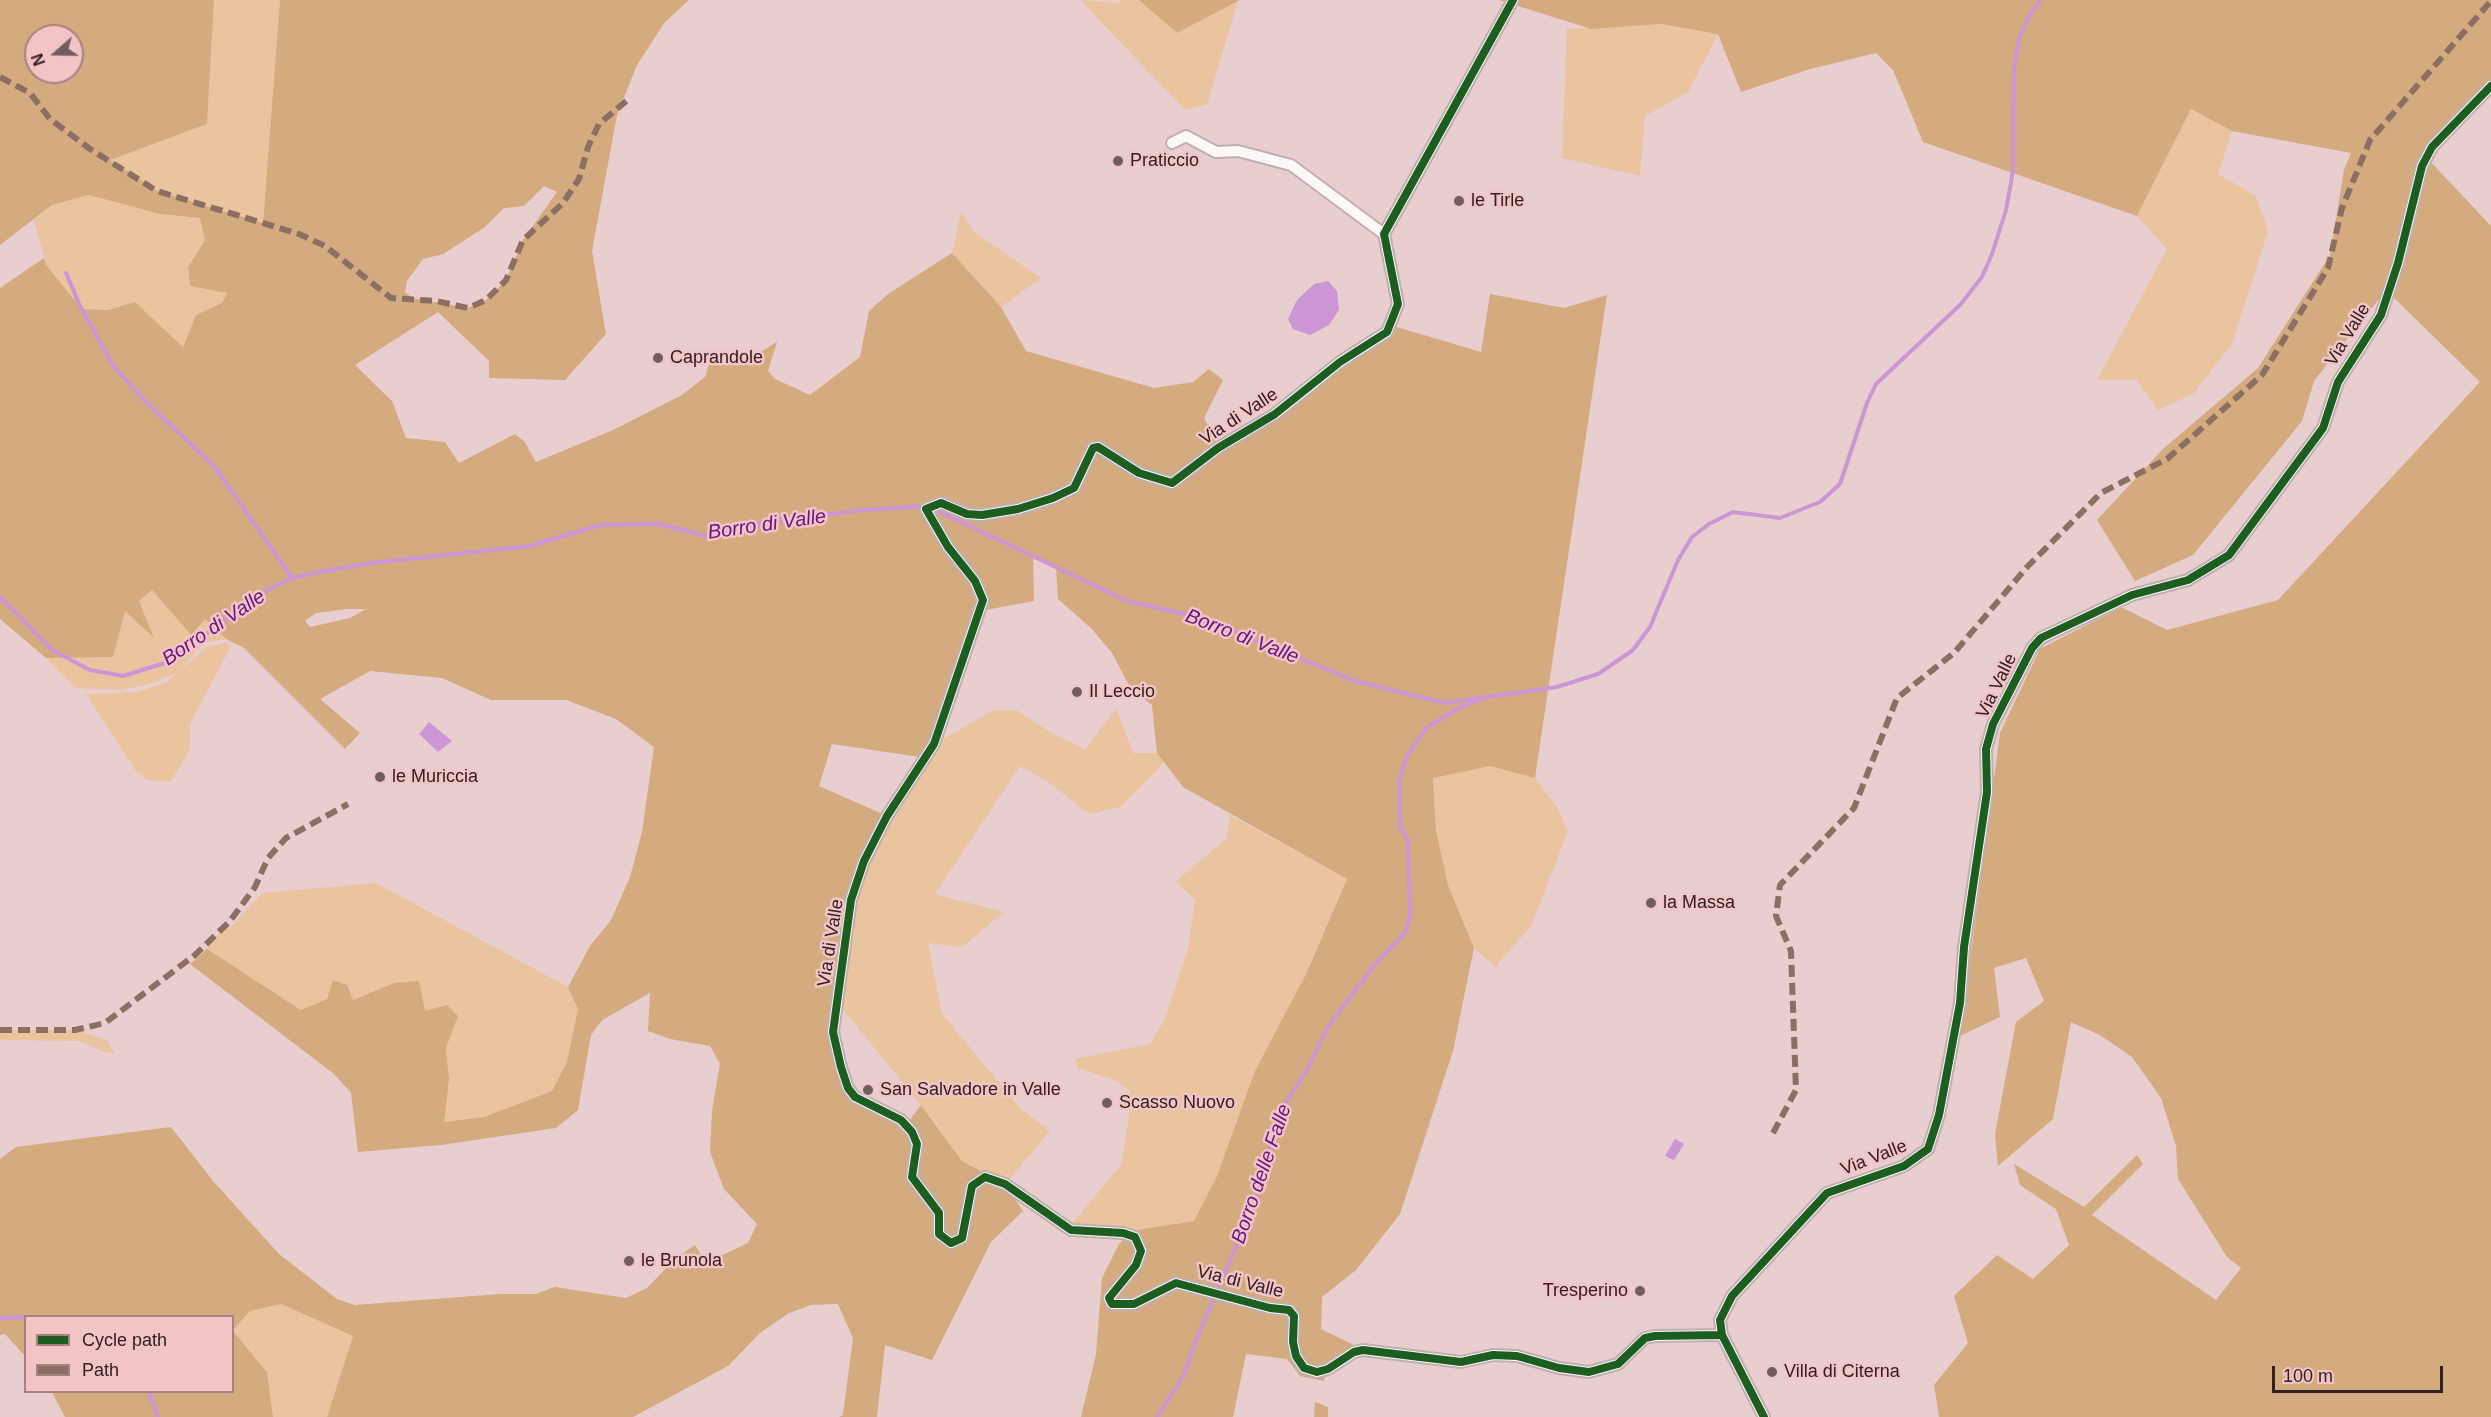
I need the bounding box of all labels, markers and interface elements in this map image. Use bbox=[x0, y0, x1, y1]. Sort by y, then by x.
north arrow bbox=[24, 24, 84, 84]
text: N bbox=[29, 51, 48, 68]
place label: Praticcio bbox=[1130, 150, 1199, 172]
marker: Praticcio bbox=[1111, 154, 1125, 168]
place label: le Tirle bbox=[1471, 190, 1524, 212]
marker: le Tirle bbox=[1452, 194, 1466, 208]
street label: Via Valle bbox=[2321, 300, 2375, 370]
place label: Caprandole bbox=[670, 347, 763, 369]
marker: Caprandole bbox=[651, 351, 665, 365]
street label: Via di Valle bbox=[1196, 384, 1282, 450]
water label: Borro di Valle bbox=[706, 505, 828, 545]
water label: Borro di Valle bbox=[158, 585, 270, 671]
water label: Borro di Valle bbox=[1182, 604, 1302, 670]
street label: Via Valle bbox=[1972, 650, 2022, 722]
place label: Il Leccio bbox=[1089, 681, 1155, 703]
marker: Il Leccio bbox=[1070, 685, 1084, 699]
place label: le Muriccia bbox=[392, 766, 478, 788]
marker: le Muriccia bbox=[373, 770, 387, 784]
place label: la Massa bbox=[1663, 892, 1735, 914]
marker: la Massa bbox=[1644, 896, 1658, 910]
street label: Via di Valle bbox=[813, 898, 849, 988]
place label: San Salvadore in Valle bbox=[880, 1079, 1061, 1101]
marker: San Salvadore in Valle bbox=[861, 1083, 875, 1097]
place label: Scasso Nuovo bbox=[1119, 1092, 1235, 1114]
marker: Scasso Nuovo bbox=[1100, 1096, 1114, 1110]
water label: Borro delle Falle bbox=[1227, 1101, 1297, 1247]
street label: Via Valle bbox=[1838, 1135, 1910, 1181]
place label: le Brunola bbox=[641, 1250, 722, 1272]
marker: le Brunola bbox=[622, 1254, 636, 1268]
street label: Via di Valle bbox=[1195, 1261, 1285, 1303]
place label: Tresperino bbox=[1543, 1280, 1628, 1302]
marker: Tresperino bbox=[1633, 1284, 1647, 1298]
legend bbox=[24, 1315, 234, 1393]
text: Cycle path bbox=[82, 1330, 167, 1350]
scale bar bbox=[2275, 1354, 2446, 1392]
text: Path bbox=[82, 1360, 119, 1380]
place label: Villa di Citerna bbox=[1784, 1361, 1900, 1383]
marker: Villa di Citerna bbox=[1765, 1365, 1779, 1379]
text: 100 m bbox=[2283, 1366, 2333, 1386]

